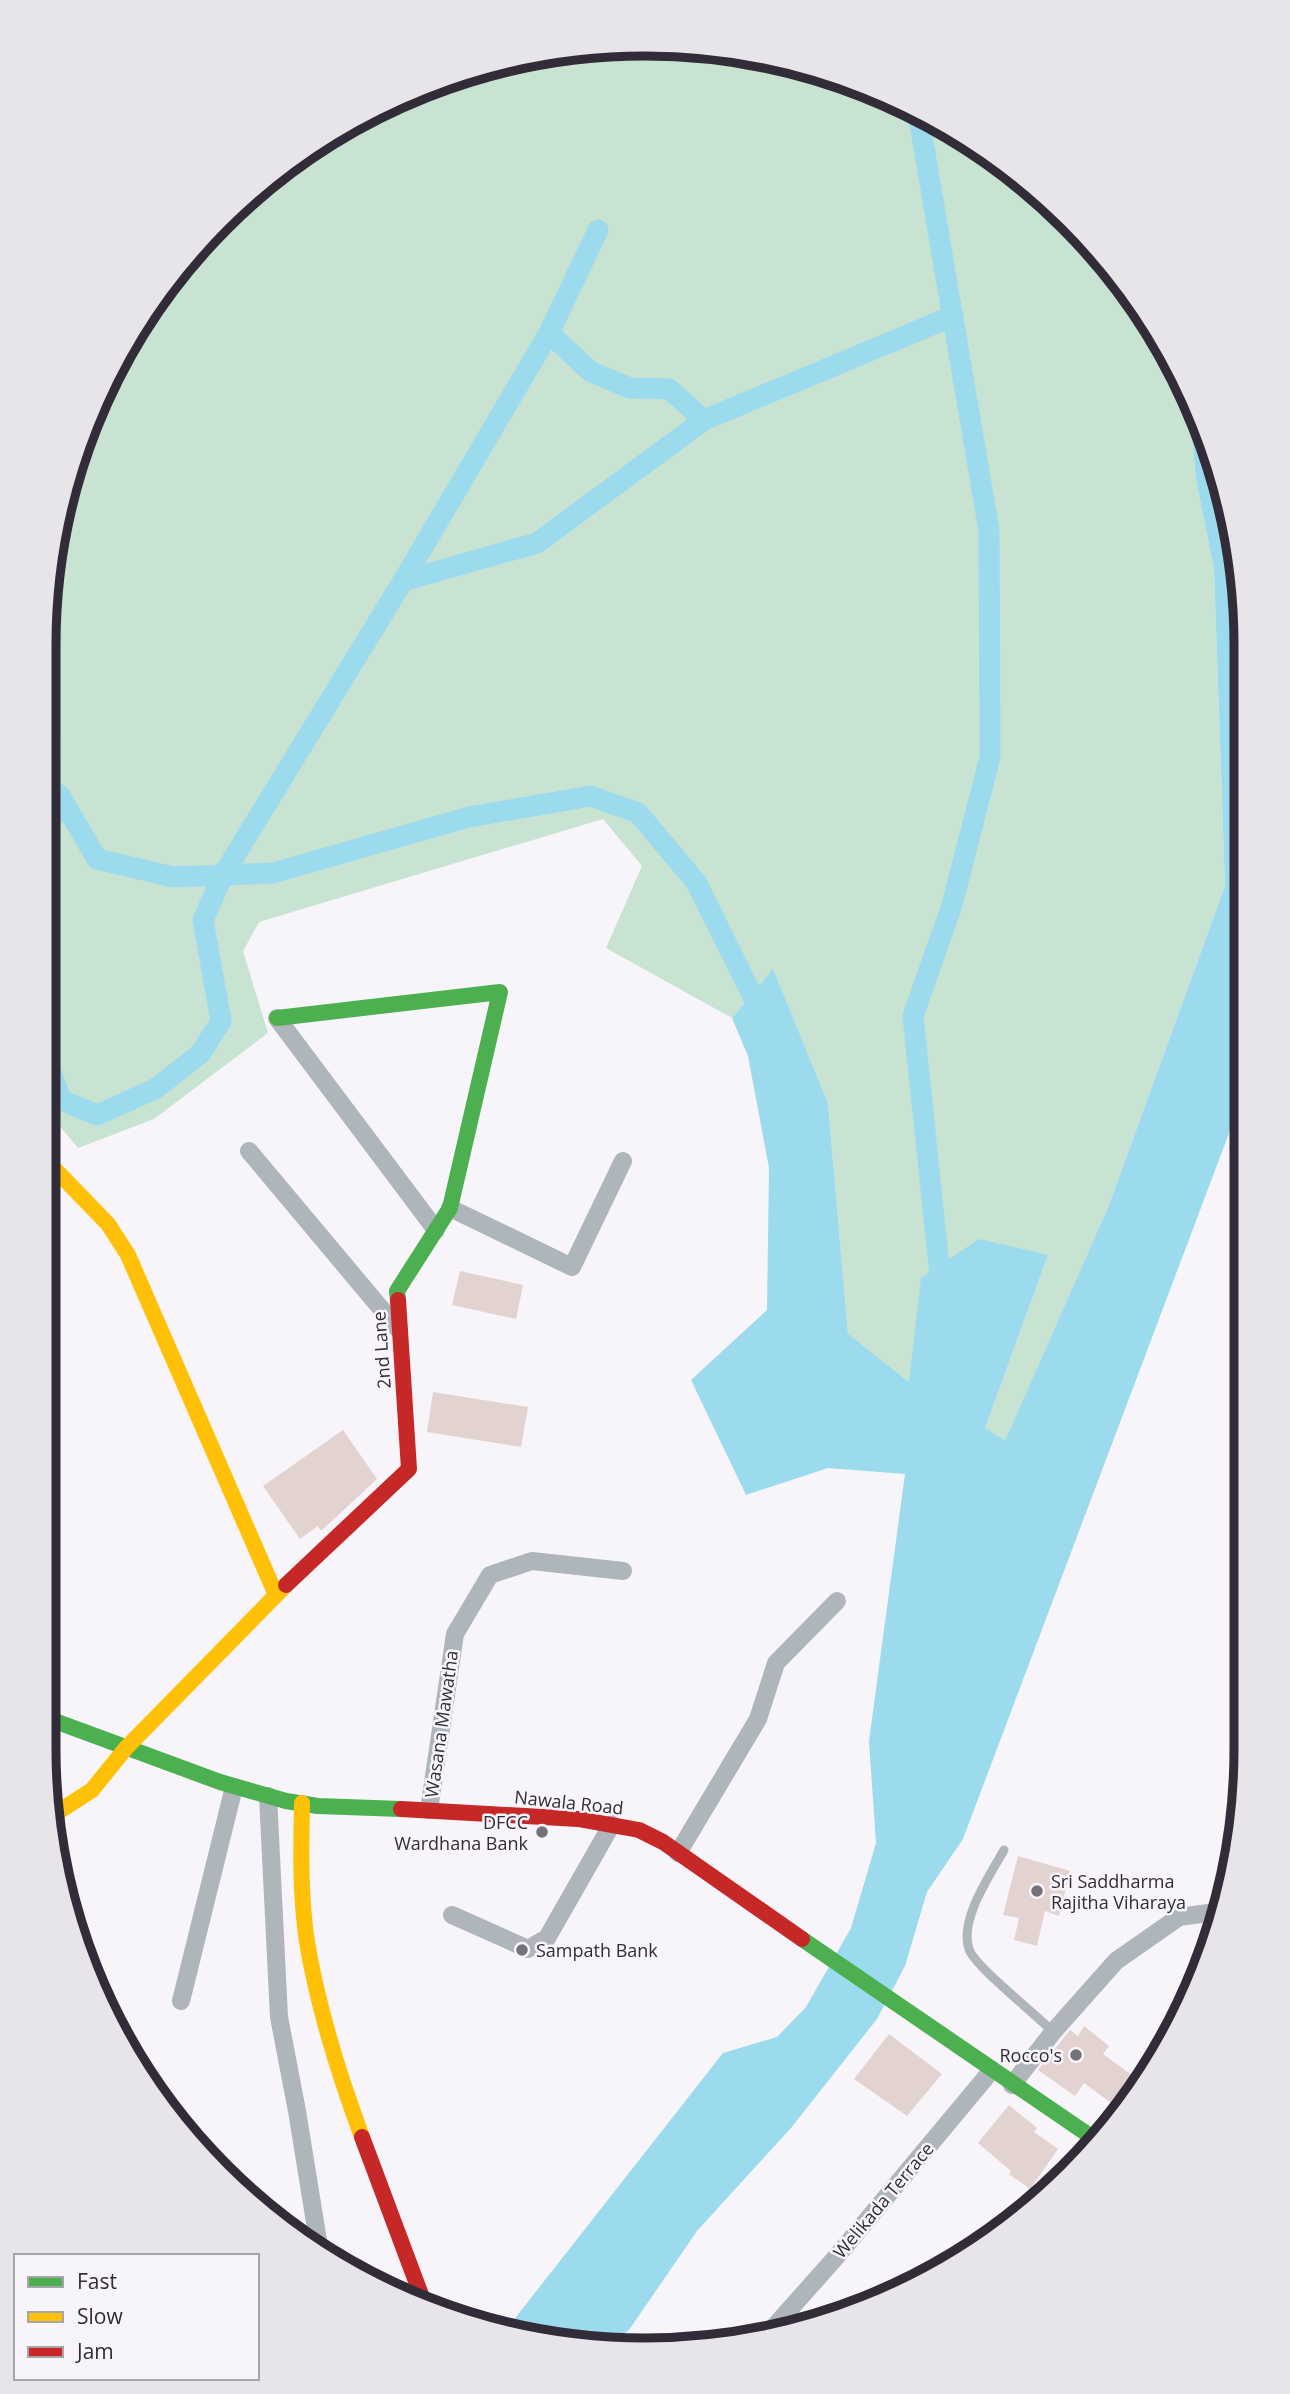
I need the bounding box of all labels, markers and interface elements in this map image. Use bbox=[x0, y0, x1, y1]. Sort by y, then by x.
street label: 2nd Lane bbox=[366, 1310, 396, 1390]
street label: Wasana Mawatha bbox=[419, 1649, 463, 1799]
street label: Nawala Road bbox=[513, 1784, 625, 1820]
place label: DFCC Wardhana Bank bbox=[394, 1810, 529, 1855]
marker: DFCC Wardhana Bank bbox=[534, 1824, 550, 1840]
place label: Sri Saddharma Rajitha Viharaya bbox=[1051, 1869, 1186, 1914]
marker: Sri Saddharma Rajitha Viharaya bbox=[1029, 1883, 1045, 1899]
place label: Sampath Bank bbox=[536, 1938, 658, 1962]
marker: Sampath Bank bbox=[514, 1942, 530, 1958]
place label: Rocco's bbox=[999, 2043, 1062, 2067]
marker: Rocco's bbox=[1068, 2047, 1084, 2063]
street label: Welikada Terrace bbox=[827, 2137, 939, 2263]
legend bbox=[14, 2254, 259, 2380]
text: Fast bbox=[77, 2267, 117, 2295]
text: Slow bbox=[77, 2302, 123, 2330]
text: Jam bbox=[75, 2337, 114, 2365]

